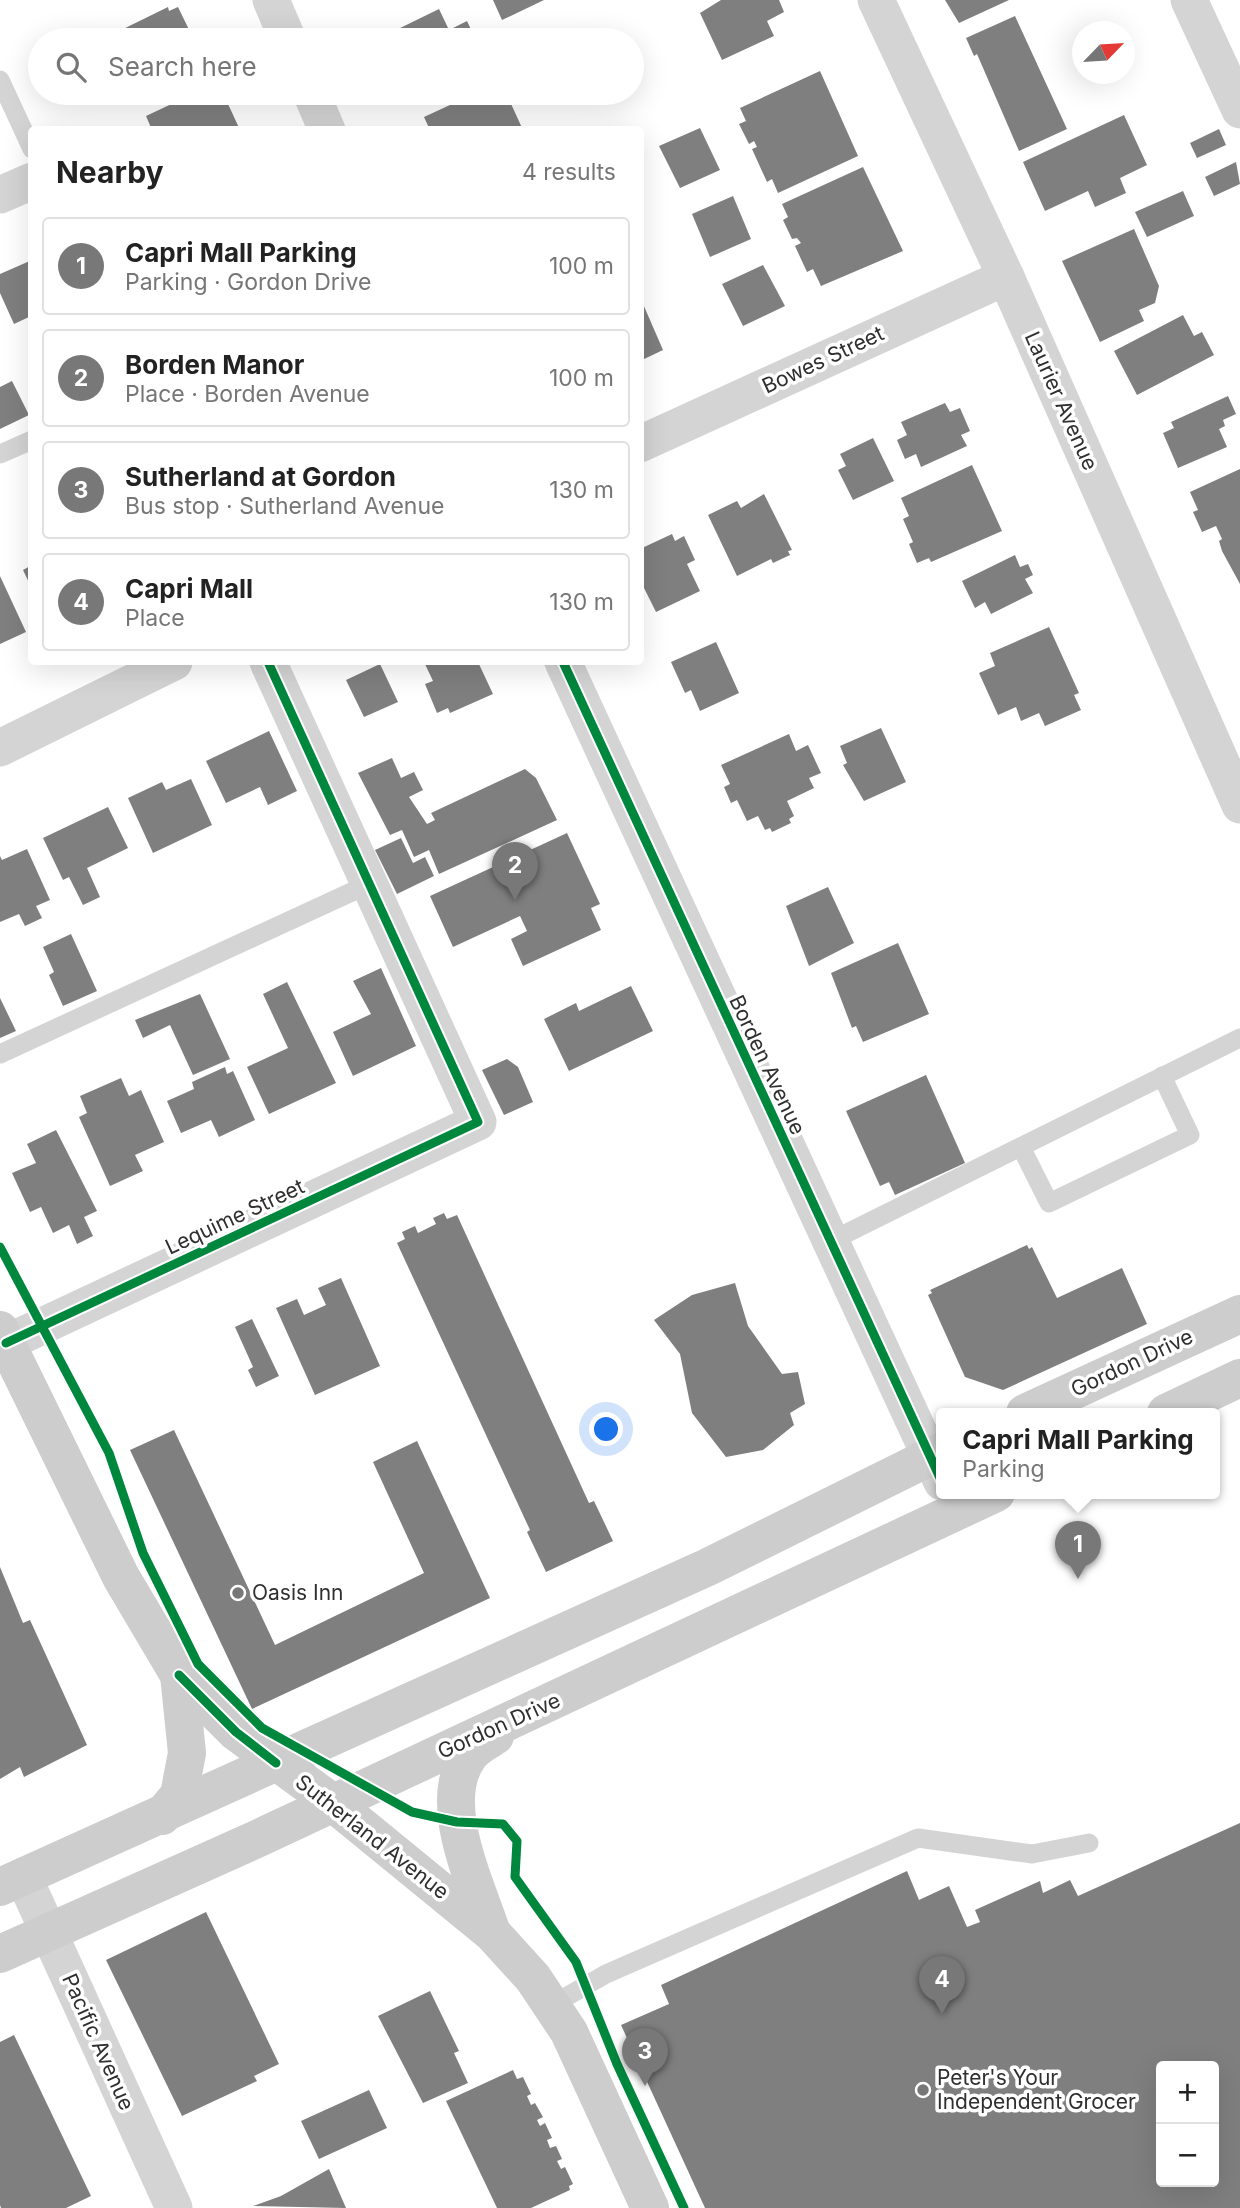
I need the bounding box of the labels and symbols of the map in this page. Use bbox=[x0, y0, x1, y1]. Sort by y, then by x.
north arrow bbox=[1072, 21, 1135, 84]
street label: Bowes Street bbox=[758, 320, 888, 399]
street label: Laurier Avenue bbox=[1020, 328, 1103, 474]
pin: 2 bbox=[492, 842, 538, 900]
street label: Borden Avenue bbox=[724, 991, 811, 1139]
street label: Lequime Street bbox=[161, 1173, 308, 1260]
street label: Gordon Drive bbox=[1067, 1323, 1197, 1402]
your location bbox=[589, 1412, 623, 1446]
pin: 1 bbox=[1055, 1521, 1101, 1579]
place label: Oasis Inn bbox=[252, 1580, 343, 1605]
marker: Oasis Inn bbox=[230, 1585, 246, 1601]
street label: Gordon Drive bbox=[434, 1687, 564, 1764]
street label: Sutherland Avenue bbox=[291, 1769, 454, 1904]
pin: 4 bbox=[919, 1956, 965, 2014]
street label: Pacific Avenue bbox=[57, 1970, 140, 2114]
pin: 3 bbox=[622, 2028, 668, 2086]
place label: Peter's Your Independent Grocer bbox=[937, 2065, 1136, 2114]
marker: Peter's Your Independent Grocer bbox=[915, 2082, 931, 2098]

